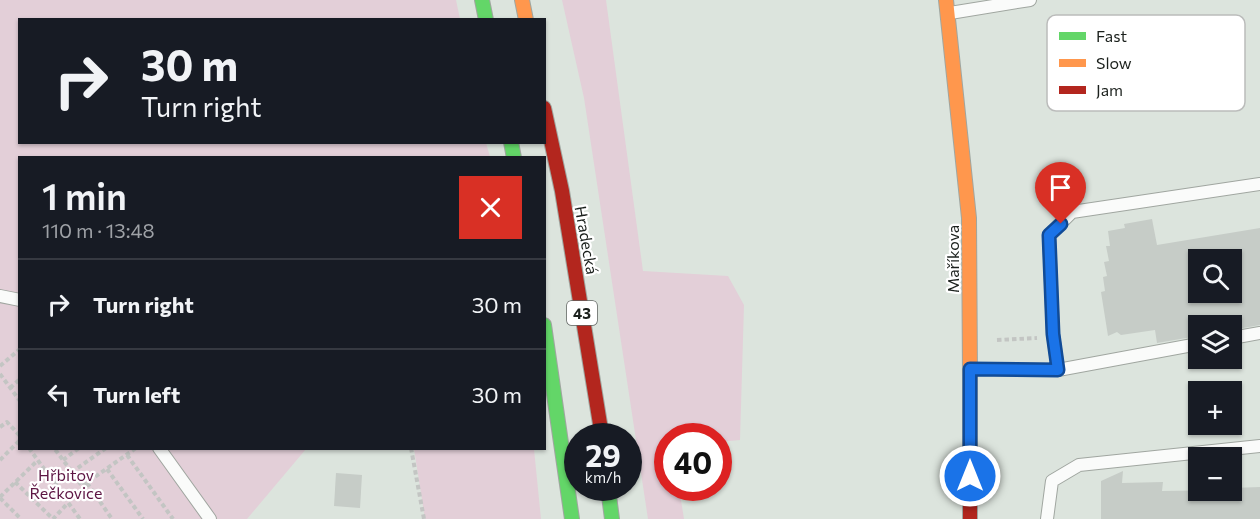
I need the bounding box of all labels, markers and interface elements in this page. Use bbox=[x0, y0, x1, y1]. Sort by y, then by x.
legend bbox=[1047, 15, 1245, 111]
text: Fast bbox=[1096, 26, 1127, 45]
text: 30 m bbox=[141, 38, 238, 90]
icon: right bbox=[42, 42, 120, 120]
text: Slow bbox=[1096, 53, 1132, 72]
text: Jam bbox=[1096, 80, 1123, 99]
text: Turn right bbox=[141, 90, 261, 123]
pin bbox=[1035, 162, 1086, 224]
icon: arrive bbox=[1044, 171, 1077, 204]
text: 1 min bbox=[42, 173, 127, 217]
button: close bbox=[459, 176, 522, 239]
street label: Hradecká bbox=[572, 204, 602, 276]
text: 110 m · 13:48 bbox=[42, 218, 155, 242]
street label: Maříkova bbox=[943, 225, 962, 293]
map controls bbox=[1188, 249, 1242, 501]
button: search bbox=[1188, 249, 1242, 303]
icon: right bbox=[42, 288, 75, 321]
text: Turn right bbox=[93, 291, 194, 318]
text: 30 m bbox=[472, 291, 522, 318]
road number: 43 bbox=[567, 301, 597, 325]
button: layers bbox=[1188, 315, 1242, 369]
icon: left bbox=[42, 378, 75, 411]
text: Turn left bbox=[93, 381, 180, 408]
text: 30 m bbox=[472, 381, 522, 408]
button: + bbox=[1188, 381, 1242, 435]
speed limit sign: 40 bbox=[654, 423, 732, 501]
text: 29 bbox=[585, 436, 621, 473]
position arrow bbox=[938, 444, 1002, 508]
button: − bbox=[1188, 447, 1242, 501]
park label: Hřbitov Řečkovice bbox=[30, 465, 102, 502]
text: km/h bbox=[585, 468, 621, 486]

